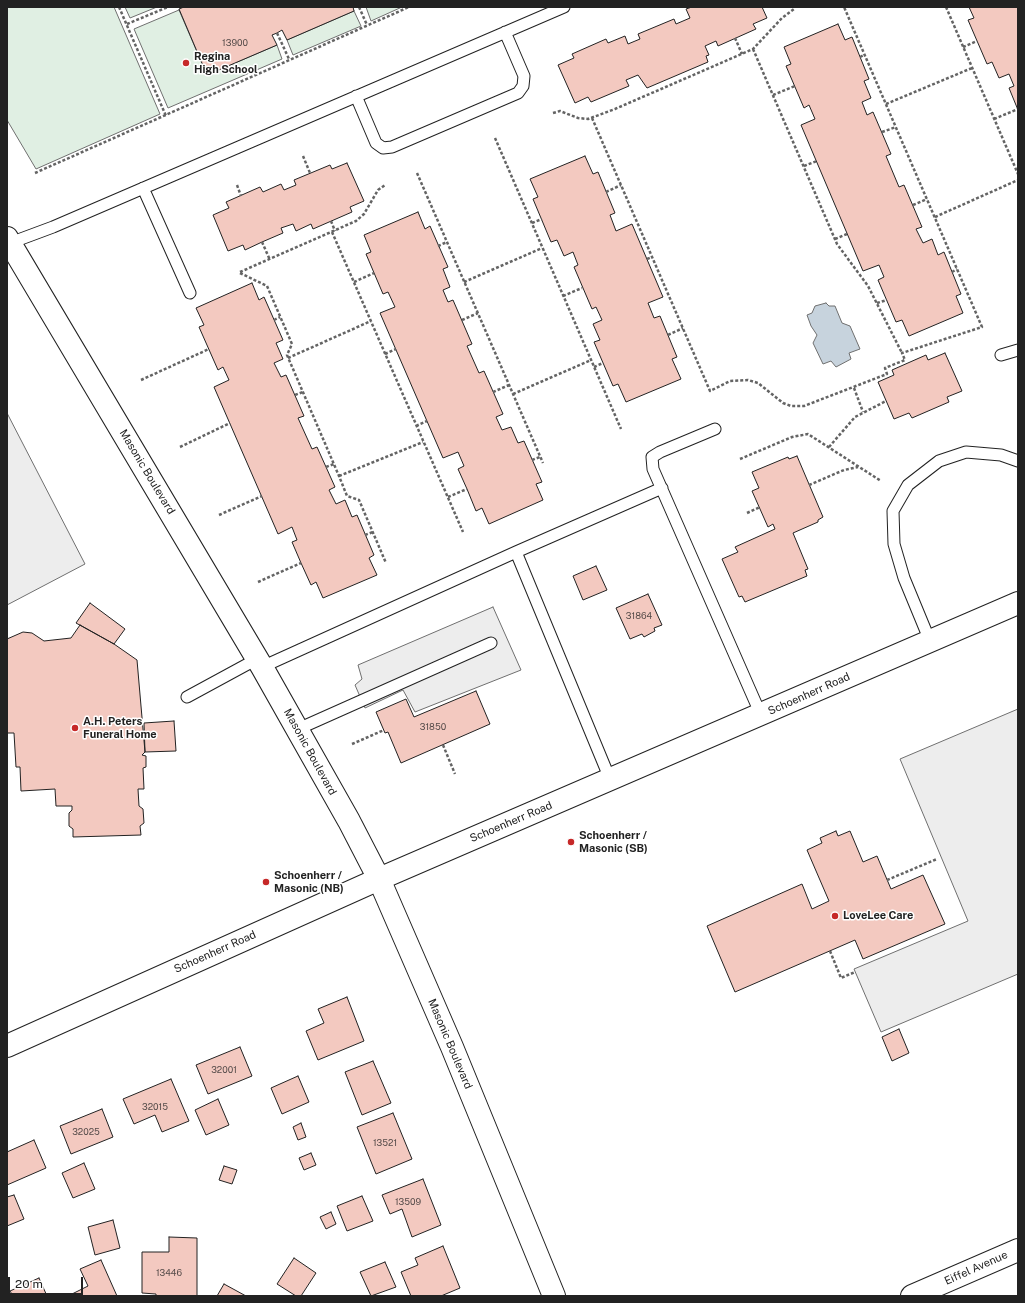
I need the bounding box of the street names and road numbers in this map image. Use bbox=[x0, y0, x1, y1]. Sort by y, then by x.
street label: Masonic Boulevard bbox=[116, 427, 178, 517]
street label: Schoenherr Road bbox=[766, 670, 852, 718]
street label: Masonic Boulevard bbox=[281, 706, 339, 798]
street label: Schoenherr Road bbox=[468, 799, 554, 845]
street label: Schoenherr Road bbox=[172, 928, 258, 976]
street label: Masonic Boulevard bbox=[425, 997, 475, 1091]
street label: Eiffel Avenue bbox=[942, 1248, 1010, 1288]

